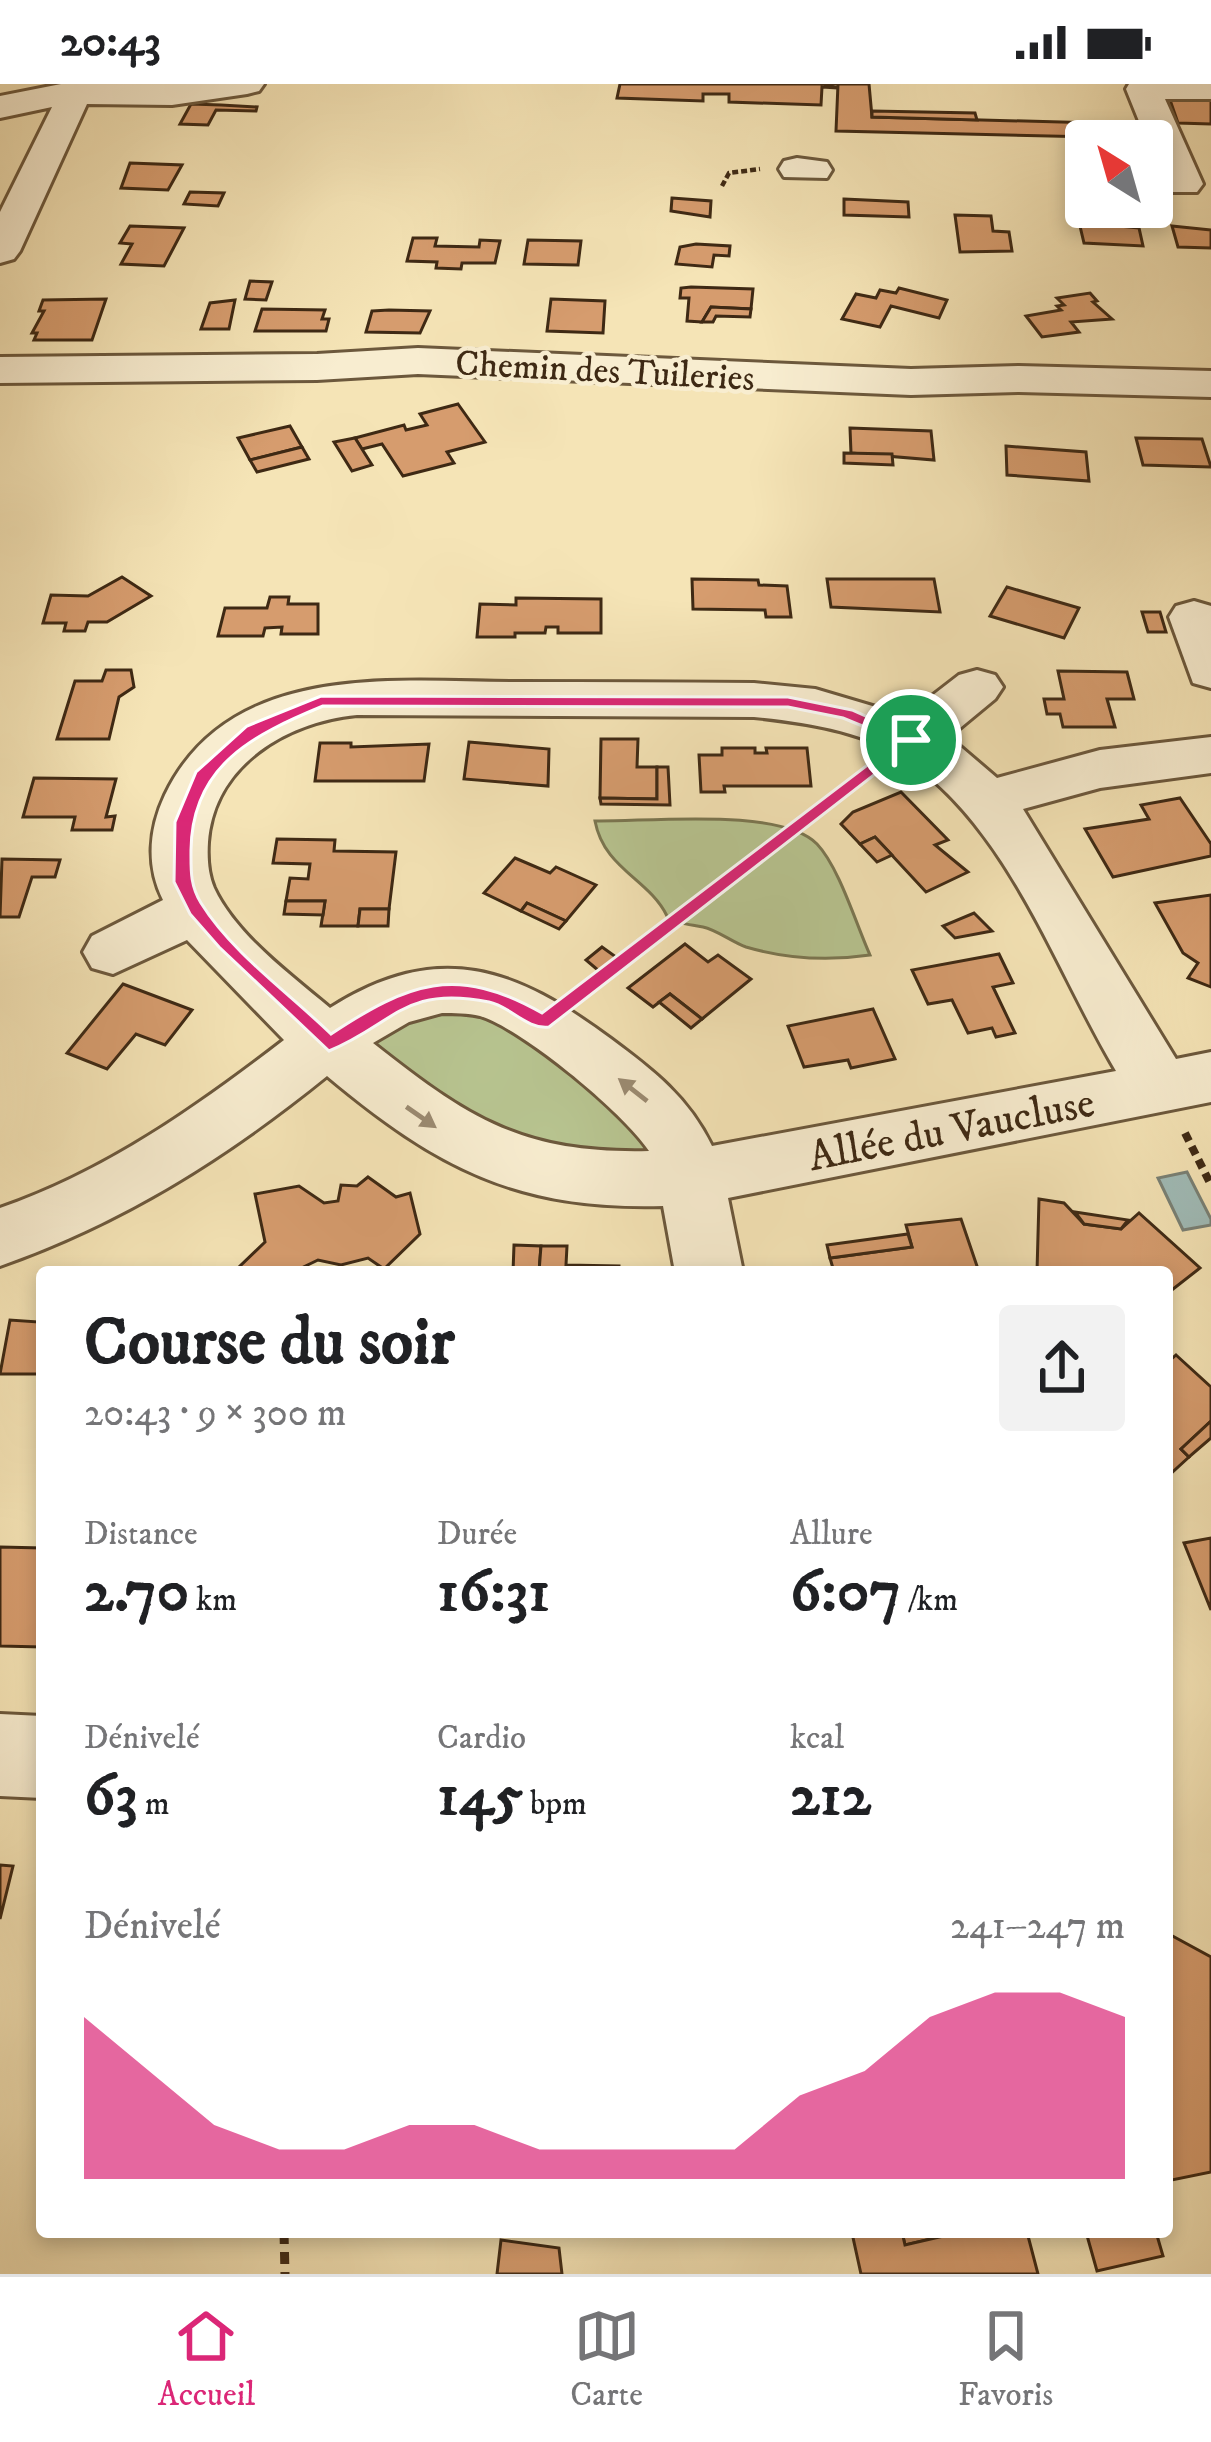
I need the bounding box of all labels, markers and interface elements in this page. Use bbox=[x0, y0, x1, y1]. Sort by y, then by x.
text: 20:43 bbox=[60, 14, 161, 70]
north arrow bbox=[1065, 120, 1173, 228]
map controls bbox=[1065, 120, 1173, 228]
street label: Chemin des Tuileries bbox=[454, 341, 756, 402]
pin bbox=[860, 689, 962, 791]
icon: arrive bbox=[878, 707, 944, 773]
one-way arrow bbox=[617, 1078, 648, 1103]
street label: Allée du Vaucluse bbox=[804, 1078, 1099, 1184]
one-way arrow bbox=[405, 1105, 437, 1128]
text: Course du soir bbox=[84, 1303, 455, 1385]
button: share bbox=[999, 1305, 1125, 1431]
text: 20:43 · 9 × 300 m bbox=[84, 1389, 346, 1438]
text: Distance bbox=[84, 1514, 198, 1555]
text: Durée bbox=[437, 1514, 517, 1555]
text: Allure bbox=[790, 1514, 873, 1555]
text: 2.70 bbox=[84, 1555, 189, 1630]
text: 16:31 bbox=[437, 1555, 550, 1630]
text: 6:07 bbox=[790, 1555, 901, 1630]
text: km bbox=[189, 1580, 237, 1621]
text: /km bbox=[901, 1580, 958, 1621]
text: Dénivelé bbox=[84, 1718, 200, 1759]
text: Cardio bbox=[437, 1718, 526, 1759]
text: kcal bbox=[790, 1718, 844, 1759]
text: 63 bbox=[84, 1759, 138, 1834]
text: 145 bbox=[437, 1759, 523, 1834]
text: 212 bbox=[790, 1759, 871, 1834]
text: m bbox=[138, 1784, 170, 1825]
text: bpm bbox=[523, 1784, 587, 1825]
text: Dénivelé bbox=[84, 1902, 221, 1951]
text: 241–247 m bbox=[950, 1902, 1125, 1951]
tab: Accueil bbox=[158, 2303, 255, 2416]
tab: Carte bbox=[570, 2303, 643, 2416]
tab: Favoris bbox=[958, 2303, 1053, 2416]

